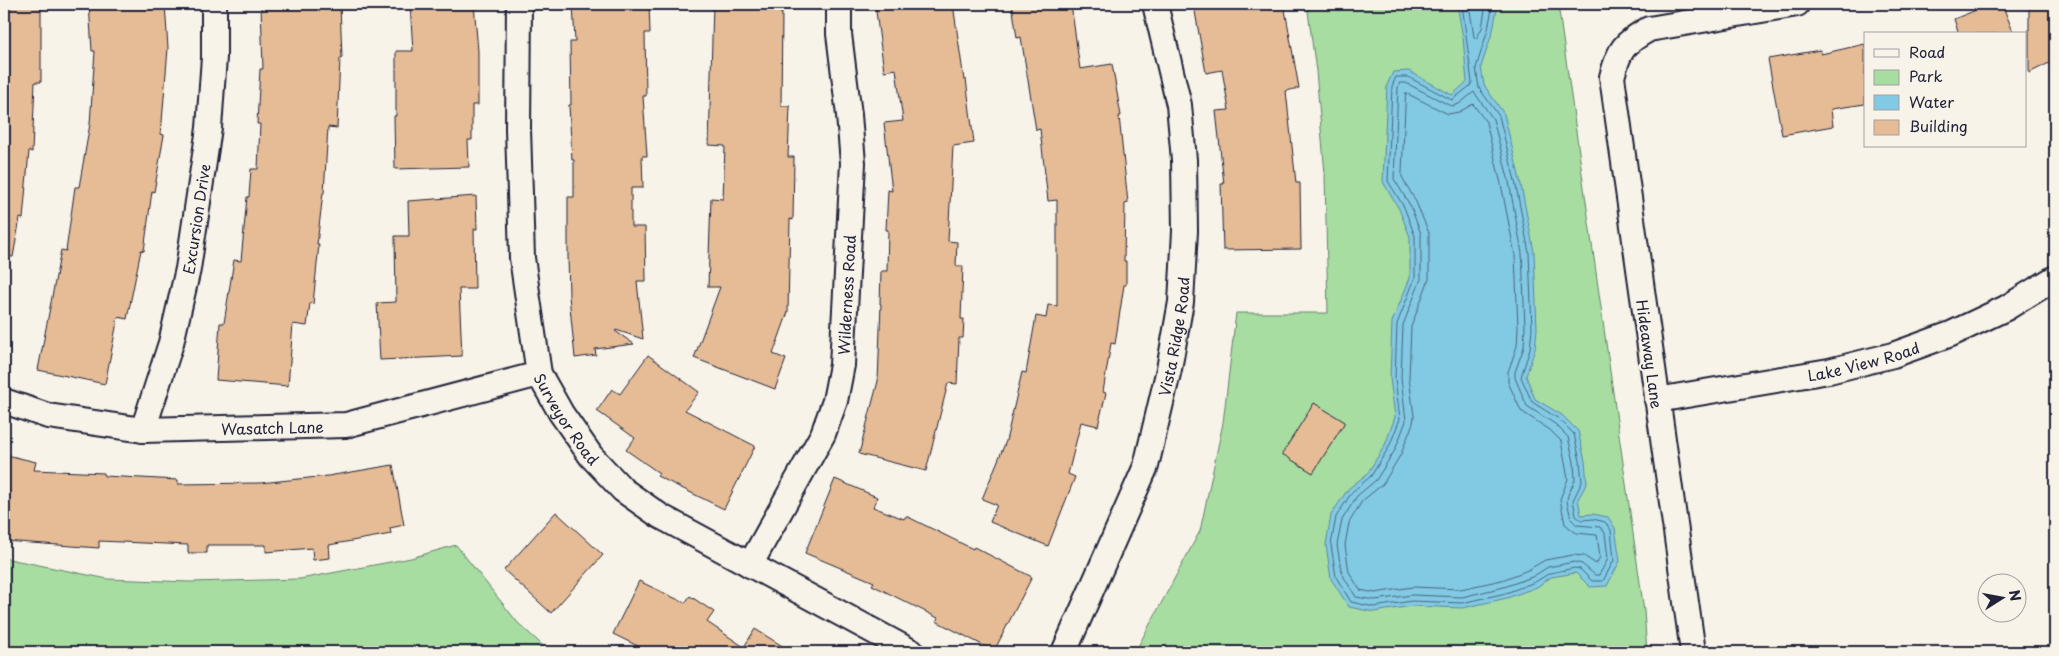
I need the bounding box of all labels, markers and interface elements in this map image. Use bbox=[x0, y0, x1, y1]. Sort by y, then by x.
legend bbox=[1864, 32, 2026, 148]
text: Road bbox=[1909, 40, 1945, 63]
text: Park bbox=[1909, 64, 1943, 87]
text: Water bbox=[1909, 90, 1954, 113]
text: Building bbox=[1909, 114, 1968, 137]
street label: Excursion Drive bbox=[176, 162, 215, 276]
street label: Wilderness Road bbox=[831, 234, 861, 356]
street label: Vista Ridge Road bbox=[1152, 276, 1194, 398]
street label: Hideaway Lane bbox=[1631, 298, 1669, 410]
street label: Lake View Road bbox=[1806, 335, 1922, 386]
street label: Surveyor Road bbox=[529, 368, 605, 470]
street label: Wasatch Lane bbox=[221, 414, 324, 440]
north arrow bbox=[1976, 574, 2026, 624]
text: N bbox=[2004, 588, 2027, 603]

